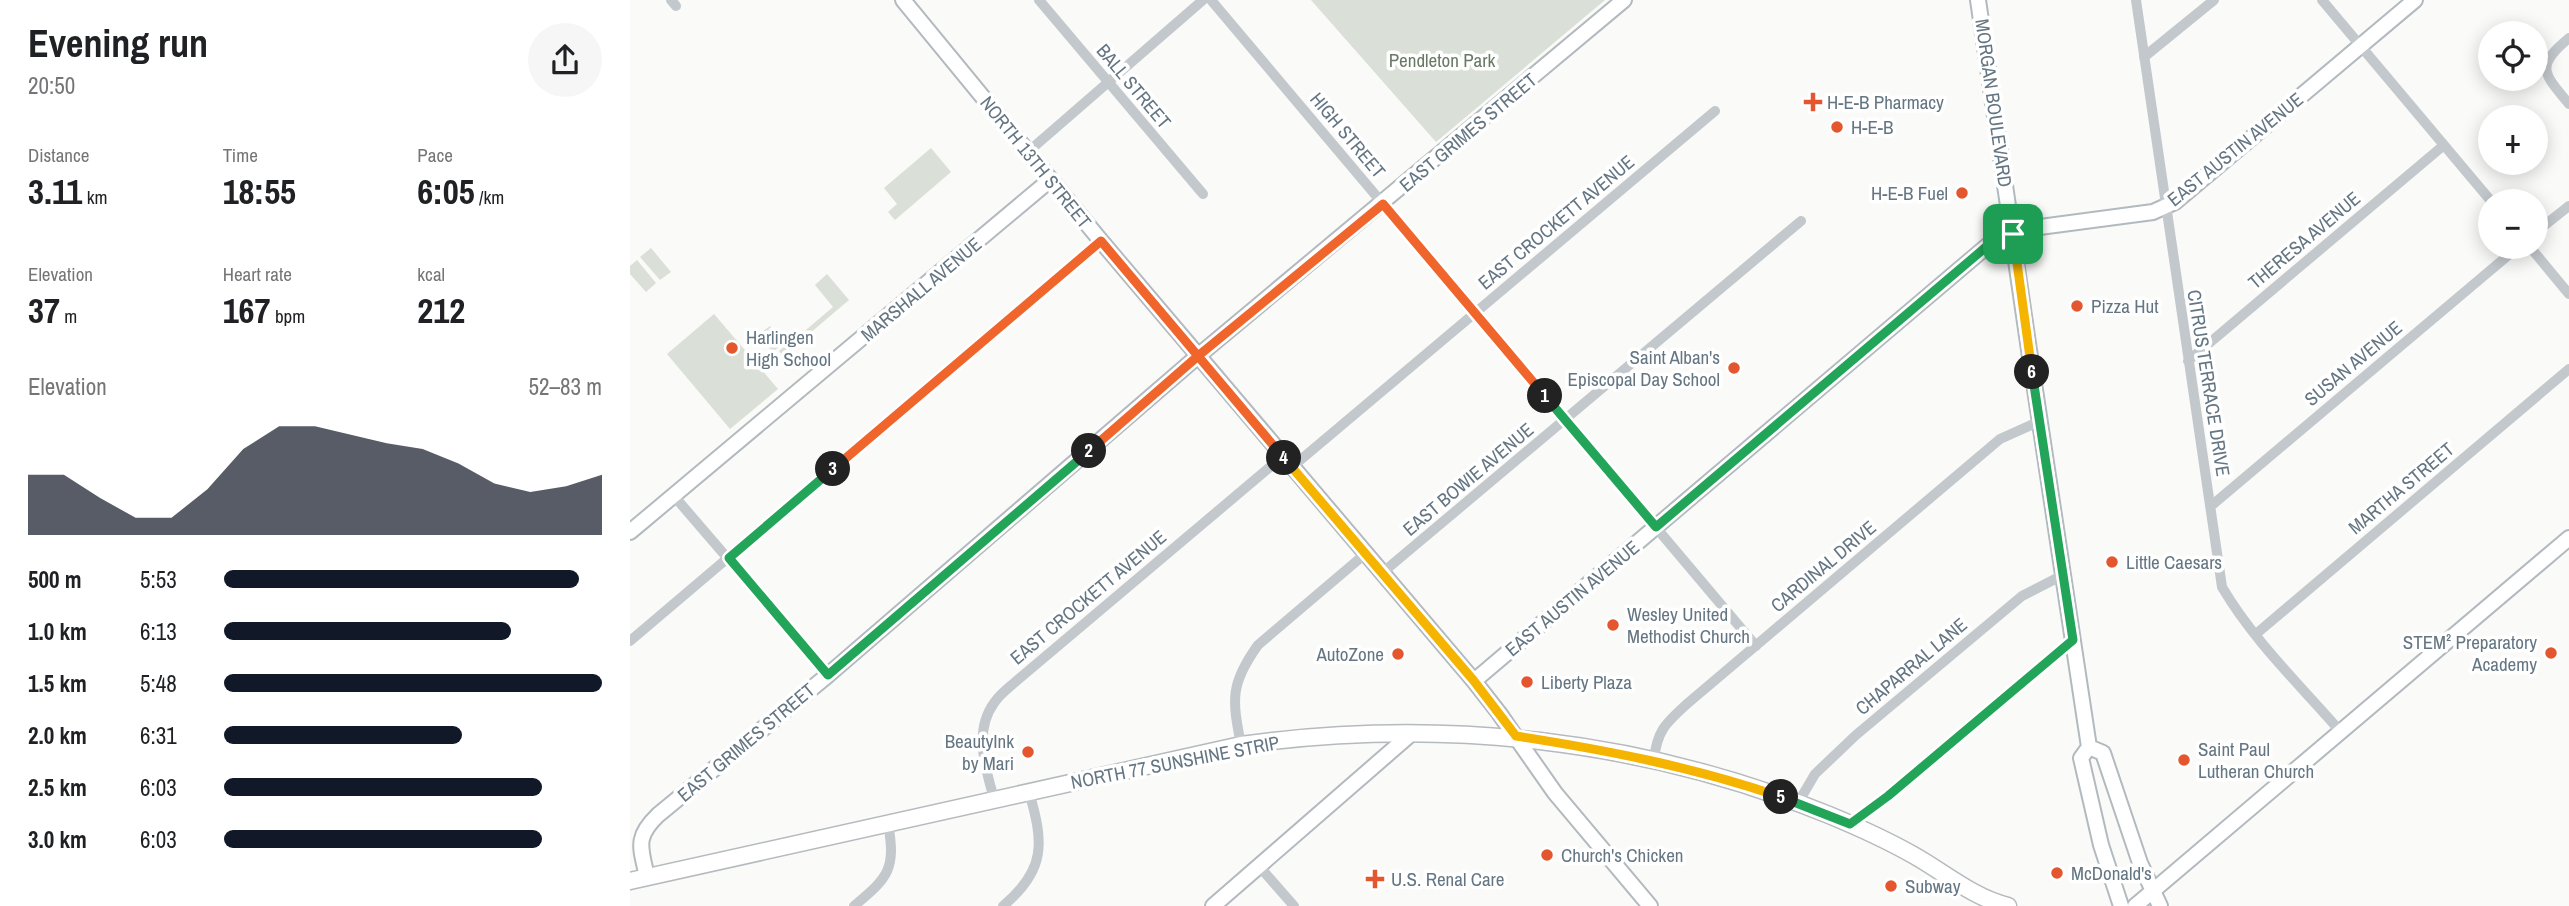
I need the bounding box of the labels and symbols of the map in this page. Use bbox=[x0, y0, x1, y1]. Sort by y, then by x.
street label: MORGAN BOULEVARD bbox=[1969, 17, 2019, 189]
street label: BALL STREET bbox=[1091, 38, 1177, 134]
park label: Pendleton Park bbox=[1389, 47, 1495, 73]
street label: EAST GRIMES STREET bbox=[1394, 66, 1543, 197]
street label: EAST AUSTIN AVENUE bbox=[2162, 86, 2308, 212]
street label: HIGH STREET bbox=[1304, 87, 1392, 184]
place label: H-E-B Pharmacy bbox=[1827, 89, 1944, 115]
street label: NORTH 13TH STREET bbox=[974, 90, 1098, 234]
marker: H-E-B Pharmacy bbox=[1805, 94, 1821, 110]
place label: H-E-B bbox=[1851, 114, 1893, 140]
marker: H-E-B bbox=[1829, 119, 1845, 135]
street label: EAST CROCKETT AVENUE bbox=[1472, 149, 1640, 295]
place label: H-E-B Fuel bbox=[1871, 180, 1948, 206]
marker: H-E-B Fuel bbox=[1954, 185, 1970, 201]
street label: THERESA AVENUE bbox=[2242, 185, 2366, 295]
pin bbox=[1983, 204, 2043, 264]
street label: MARSHALL AVENUE bbox=[855, 231, 987, 347]
street label: CITRUS TERRACE DRIVE bbox=[2181, 288, 2237, 478]
place label: Pizza Hut bbox=[2091, 293, 2159, 319]
marker: Pizza Hut bbox=[2069, 298, 2085, 314]
street label: SUSAN AVENUE bbox=[2299, 314, 2407, 412]
place label: Harlingen High School bbox=[746, 324, 831, 372]
marker: Harlingen High School bbox=[724, 340, 740, 356]
place label: Saint Alban's Episcopal Day School bbox=[1568, 344, 1720, 392]
pin: 6 bbox=[2014, 354, 2050, 390]
marker: Saint Alban's Episcopal Day School bbox=[1726, 360, 1742, 376]
pin: 1 bbox=[1528, 378, 1562, 414]
street label: EAST BOWIE AVENUE bbox=[1397, 417, 1539, 541]
pin: 2 bbox=[1072, 434, 1106, 468]
street label: MARTHA STREET bbox=[2343, 436, 2460, 540]
pin: 4 bbox=[1266, 440, 1302, 476]
pin: 3 bbox=[816, 452, 850, 486]
street label: CARDINAL DRIVE bbox=[1765, 514, 1881, 618]
street label: EAST CROCKETT AVENUE bbox=[1004, 524, 1172, 670]
street label: EAST AUSTIN AVENUE bbox=[1500, 534, 1644, 662]
place label: Little Caesars bbox=[2126, 549, 2222, 575]
marker: Little Caesars bbox=[2104, 554, 2120, 570]
place label: Wesley United Methodist Church bbox=[1627, 601, 1750, 649]
street label: CHAPARRAL LANE bbox=[1850, 612, 1972, 720]
marker: Wesley United Methodist Church bbox=[1605, 617, 1621, 633]
place label: STEM² Preparatory Academy bbox=[2403, 629, 2537, 677]
place label: AutoZone bbox=[1315, 641, 1384, 667]
marker: STEM² Preparatory Academy bbox=[2543, 645, 2559, 661]
marker: AutoZone bbox=[1390, 646, 1406, 662]
place label: Liberty Plaza bbox=[1541, 669, 1632, 695]
marker: Liberty Plaza bbox=[1519, 674, 1535, 690]
street label: EAST GRIMES STREET bbox=[672, 676, 821, 807]
place label: BeautyInk by Mari bbox=[945, 728, 1014, 776]
street label: NORTH 77 SUNSHINE STRIP bbox=[1069, 729, 1281, 795]
place label: Saint Paul Lutheran Church bbox=[2198, 736, 2314, 784]
marker: BeautyInk by Mari bbox=[1020, 744, 1036, 760]
marker: Saint Paul Lutheran Church bbox=[2176, 752, 2192, 768]
pin: 5 bbox=[1764, 780, 1798, 814]
place label: Church's Chicken bbox=[1561, 842, 1683, 868]
marker: Church's Chicken bbox=[1539, 847, 1555, 863]
place label: McDonald's bbox=[2071, 860, 2152, 886]
marker: McDonald's bbox=[2049, 865, 2065, 881]
place label: U.S. Renal Care bbox=[1391, 866, 1504, 892]
marker: U.S. Renal Care bbox=[1365, 869, 1385, 889]
place label: Subway bbox=[1905, 873, 1961, 899]
marker: Subway bbox=[1883, 878, 1899, 894]

